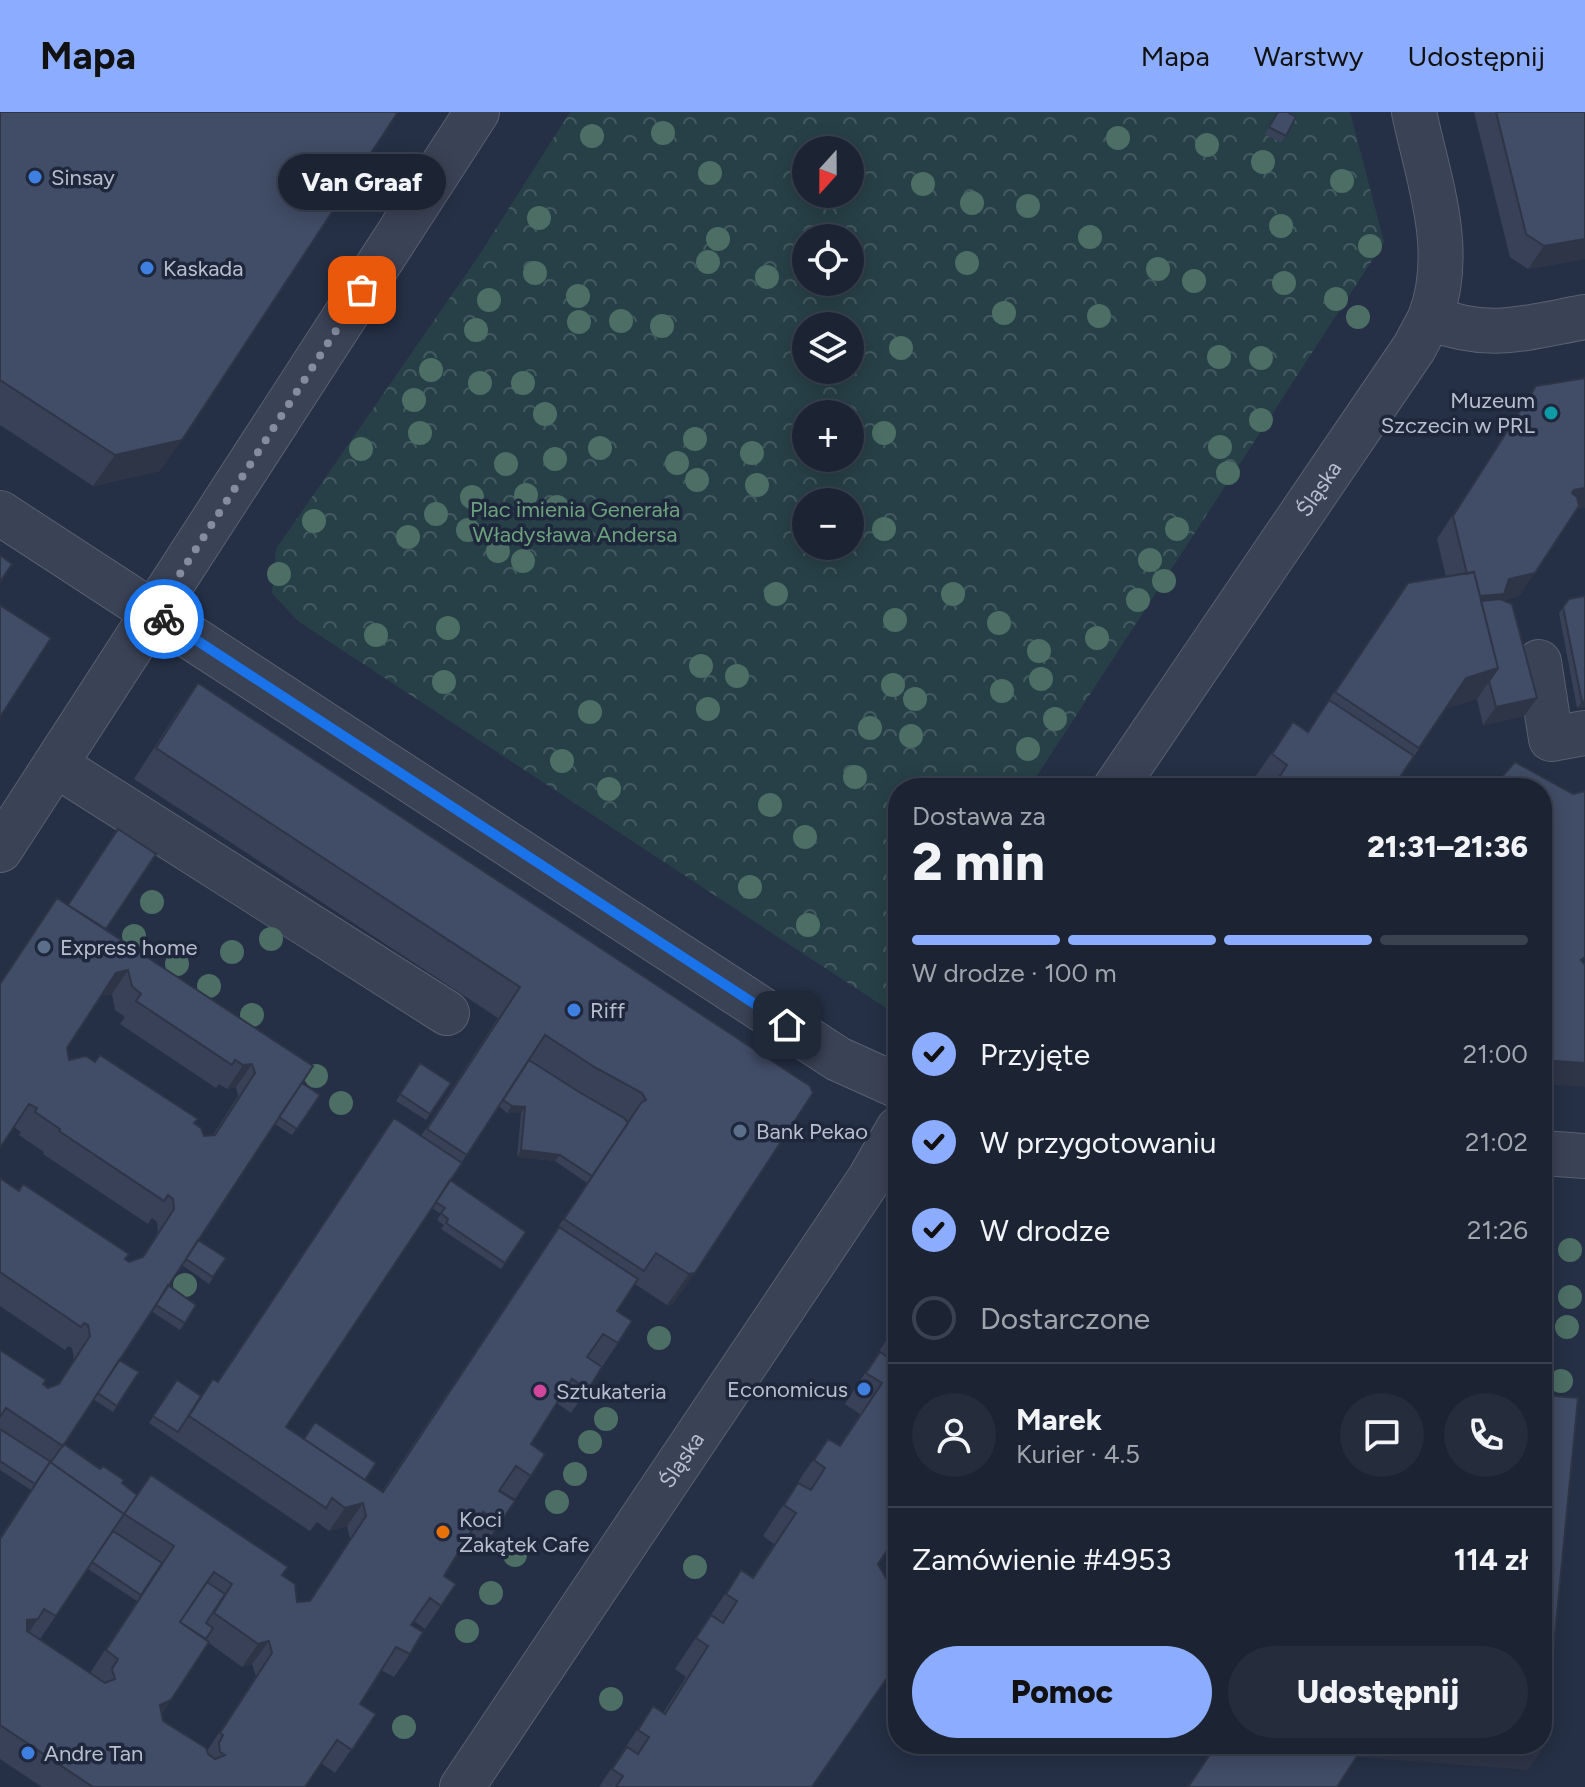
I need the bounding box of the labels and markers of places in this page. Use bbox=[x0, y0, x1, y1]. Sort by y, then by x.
callout: Van Graaf bbox=[278, 154, 446, 210]
place label: Sinsay bbox=[51, 164, 115, 191]
marker: Sinsay bbox=[26, 168, 44, 186]
place label: Kaskada bbox=[163, 255, 243, 282]
pin bbox=[328, 256, 396, 324]
marker: Kaskada bbox=[138, 259, 156, 277]
place label: Muzeum Szczecin w PRL bbox=[1381, 387, 1536, 439]
marker: Muzeum Szczecin w PRL bbox=[1542, 404, 1560, 422]
place label: Express home bbox=[60, 934, 198, 961]
marker: Express home bbox=[35, 938, 53, 956]
pin bbox=[753, 991, 821, 1059]
place label: Riff bbox=[590, 997, 626, 1024]
marker: Riff bbox=[565, 1001, 583, 1019]
place label: Bank Pekao bbox=[756, 1118, 868, 1145]
marker: Bank Pekao bbox=[731, 1122, 749, 1140]
place label: Economicus bbox=[727, 1376, 848, 1403]
place label: Sztukateria bbox=[556, 1378, 667, 1405]
marker: Economicus bbox=[855, 1380, 873, 1398]
marker: Sztukateria bbox=[531, 1382, 549, 1400]
place label: Koci Zakątek Cafe bbox=[459, 1506, 589, 1558]
marker: Koci Zakątek Cafe bbox=[434, 1523, 452, 1541]
place label: Andre Tan bbox=[44, 1740, 143, 1767]
marker: Andre Tan bbox=[19, 1744, 37, 1762]

